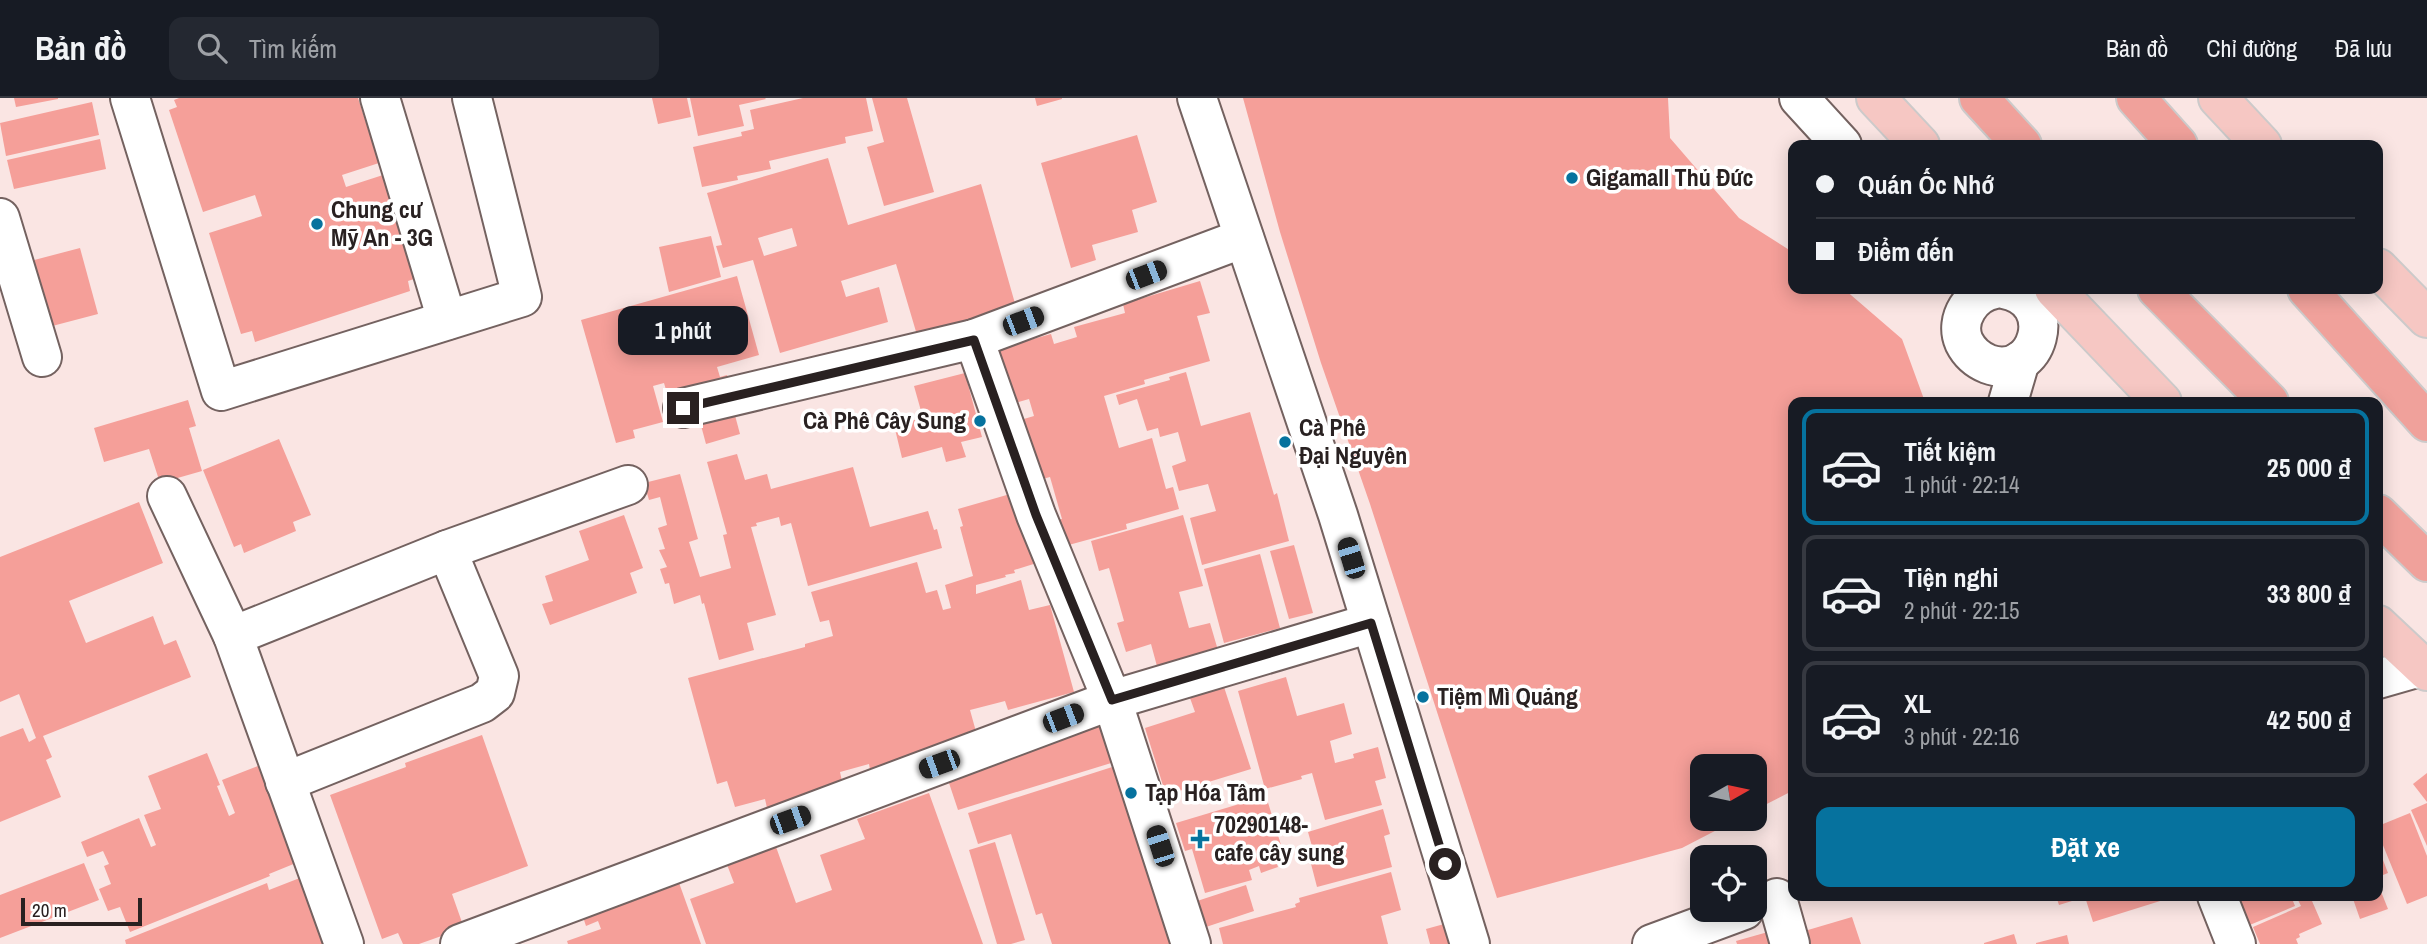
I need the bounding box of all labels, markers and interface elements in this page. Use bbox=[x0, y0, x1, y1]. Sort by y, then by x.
search box bbox=[169, 17, 659, 80]
text: Bản đồ bbox=[35, 26, 127, 70]
icon: search bbox=[193, 29, 231, 67]
text: Tìm kiếm bbox=[249, 31, 337, 66]
text: Bản đồ bbox=[2106, 32, 2168, 64]
text: Chỉ đường bbox=[2206, 32, 2297, 64]
text: Đã lưu bbox=[2335, 32, 2392, 64]
place label: Gigamall Thủ Đức bbox=[1586, 161, 1753, 193]
text: Quán Ốc Nhớ bbox=[1858, 167, 1994, 202]
marker: Gigamall Thủ Đức bbox=[1564, 170, 1580, 186]
place label: Chung cư Mỹ An - 3G bbox=[331, 193, 433, 253]
marker: Chung cư Mỹ An - 3G bbox=[309, 216, 325, 232]
text: Điểm đến bbox=[1858, 234, 1954, 269]
car bbox=[1123, 258, 1170, 292]
car bbox=[1000, 304, 1047, 338]
callout: 1 phút bbox=[618, 306, 748, 356]
text: 1 phút bbox=[655, 315, 711, 346]
route end bbox=[667, 392, 699, 424]
place label: Cà Phê Cây Sung bbox=[803, 404, 966, 436]
place label: Cà Phê Đại Nguyên bbox=[1299, 411, 1407, 471]
marker: Cà Phê Cây Sung bbox=[972, 413, 988, 429]
marker: Cà Phê Đại Nguyên bbox=[1277, 434, 1293, 450]
text: Tiết kiệm bbox=[1904, 434, 1996, 469]
icon: car bbox=[1820, 436, 1883, 499]
text: 25 000 ₫ bbox=[2267, 450, 2351, 485]
text: 1 phút · 22:14 bbox=[1904, 469, 2019, 500]
car bbox=[1335, 535, 1368, 581]
text: Tiện nghi bbox=[1904, 560, 1998, 595]
icon: car bbox=[1820, 562, 1883, 625]
text: 33 800 ₫ bbox=[2267, 576, 2351, 611]
text: 2 phút · 22:15 bbox=[1904, 595, 2019, 626]
place label: Tiệm Mì Quảng bbox=[1437, 680, 1578, 712]
text: XL bbox=[1904, 686, 1931, 721]
icon: car bbox=[1820, 688, 1883, 751]
marker: Tiệm Mì Quảng bbox=[1415, 689, 1431, 705]
car bbox=[1040, 701, 1087, 735]
text: 42 500 ₫ bbox=[2267, 702, 2351, 737]
text: 3 phút · 22:16 bbox=[1904, 721, 2019, 752]
car bbox=[916, 747, 963, 781]
north arrow bbox=[1690, 754, 1768, 831]
map controls bbox=[1690, 754, 1767, 922]
place label: Tạp Hóa Tâm bbox=[1145, 776, 1266, 808]
marker: Tạp Hóa Tâm bbox=[1123, 785, 1139, 801]
car bbox=[767, 803, 814, 837]
button: Đặt xe bbox=[1816, 807, 2355, 887]
place label: 70290148- cafe cây sung bbox=[1214, 808, 1344, 868]
car bbox=[1144, 823, 1177, 869]
marker: 70290148- cafe cây sung bbox=[1192, 831, 1208, 847]
button: locate bbox=[1690, 845, 1767, 922]
route start bbox=[1429, 848, 1461, 880]
scale bar bbox=[21, 895, 142, 927]
text: 20 m bbox=[32, 897, 67, 923]

